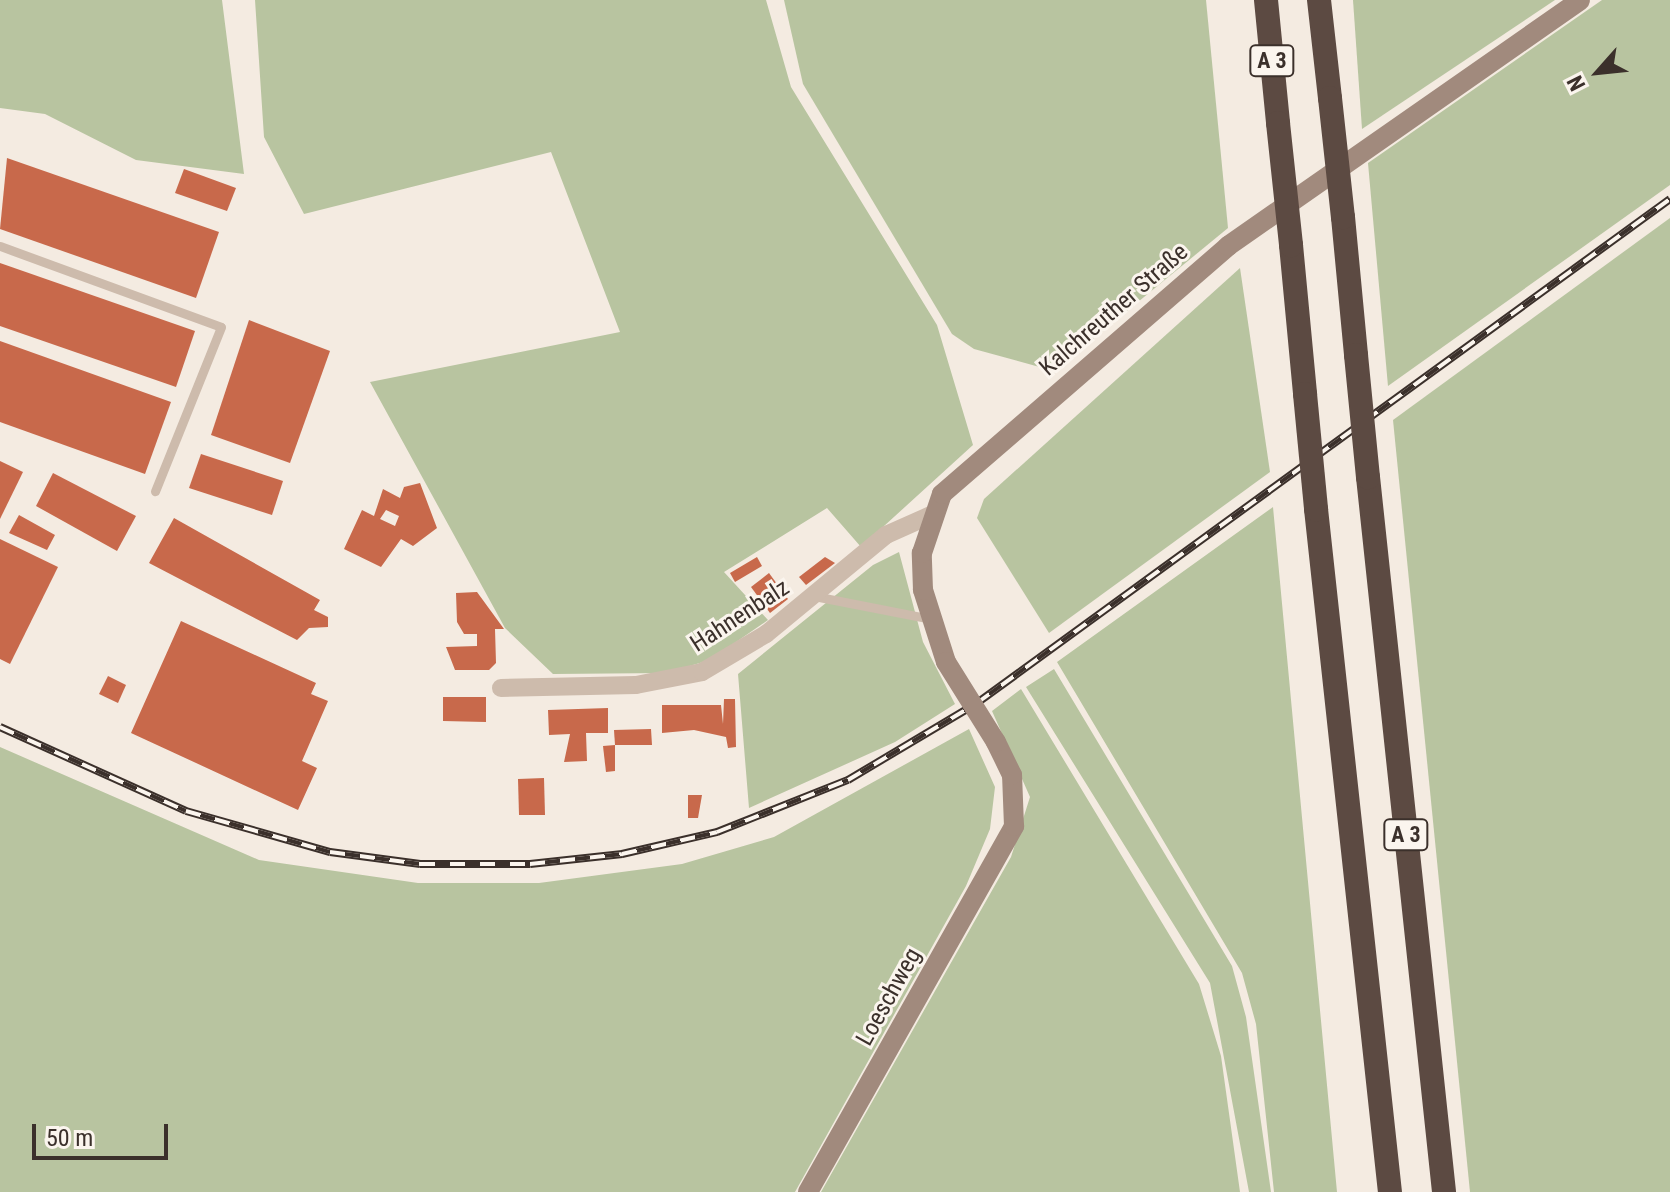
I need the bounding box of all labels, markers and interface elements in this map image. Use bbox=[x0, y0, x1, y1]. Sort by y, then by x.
north arrow bbox=[1558, 32, 1638, 112]
road number: A 3 bbox=[1248, 43, 1296, 79]
text: N bbox=[1562, 71, 1590, 95]
street label: Kalchreuther Straße bbox=[1034, 238, 1194, 382]
street label: Hahnenbalz bbox=[685, 573, 795, 659]
road number: A 3 bbox=[1382, 817, 1430, 853]
street label: Loeschweg bbox=[850, 943, 928, 1051]
scale bar bbox=[36, 1108, 172, 1158]
text: 50 m bbox=[46, 1124, 93, 1152]

